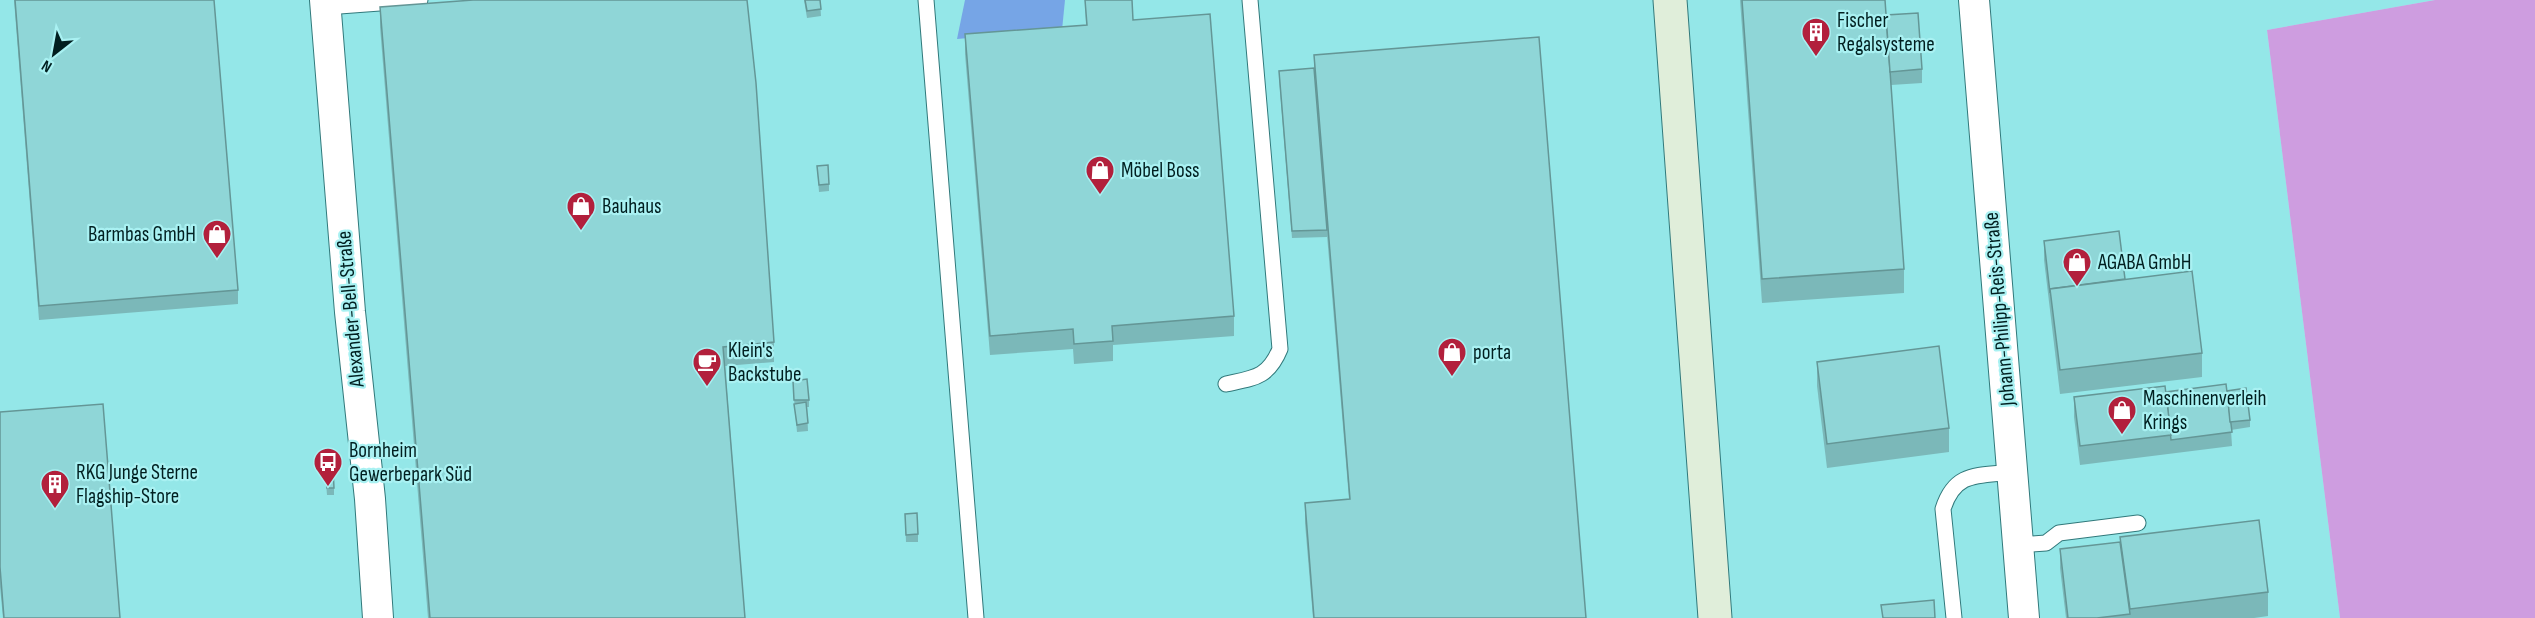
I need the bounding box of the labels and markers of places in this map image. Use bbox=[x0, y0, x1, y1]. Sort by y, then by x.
place label: Fischer Regalsysteme bbox=[1837, 8, 1935, 57]
building icon: Fischer Regalsysteme bbox=[1800, 16, 1832, 58]
shop icon: Möbel Boss bbox=[1084, 154, 1116, 196]
place label: Möbel Boss bbox=[1121, 158, 1200, 183]
shop icon: Bauhaus bbox=[565, 190, 597, 232]
place label: Bauhaus bbox=[602, 194, 662, 219]
shop icon: Barmbas GmbH bbox=[201, 218, 233, 260]
place label: Barmbas GmbH bbox=[88, 222, 196, 247]
shop icon: AGABA GmbH bbox=[2061, 246, 2093, 288]
place label: AGABA GmbH bbox=[2097, 250, 2191, 275]
shop icon: porta bbox=[1436, 336, 1468, 378]
place label: Klein's Backstube bbox=[728, 338, 802, 387]
place label: porta bbox=[1473, 340, 1511, 365]
cafe icon: Klein's Backstube bbox=[691, 346, 723, 388]
place label: Maschinenverleih Krings bbox=[2143, 386, 2266, 435]
shop icon: Maschinenverleih Krings bbox=[2106, 394, 2138, 436]
place label: Bornheim Gewerbepark Süd bbox=[349, 438, 472, 487]
bus stop icon: Bornheim Gewerbepark Süd bbox=[312, 446, 344, 488]
place label: RKG Junge Sterne Flagship-Store bbox=[76, 460, 198, 509]
building icon: RKG Junge Sterne Flagship-Store bbox=[39, 468, 71, 510]

